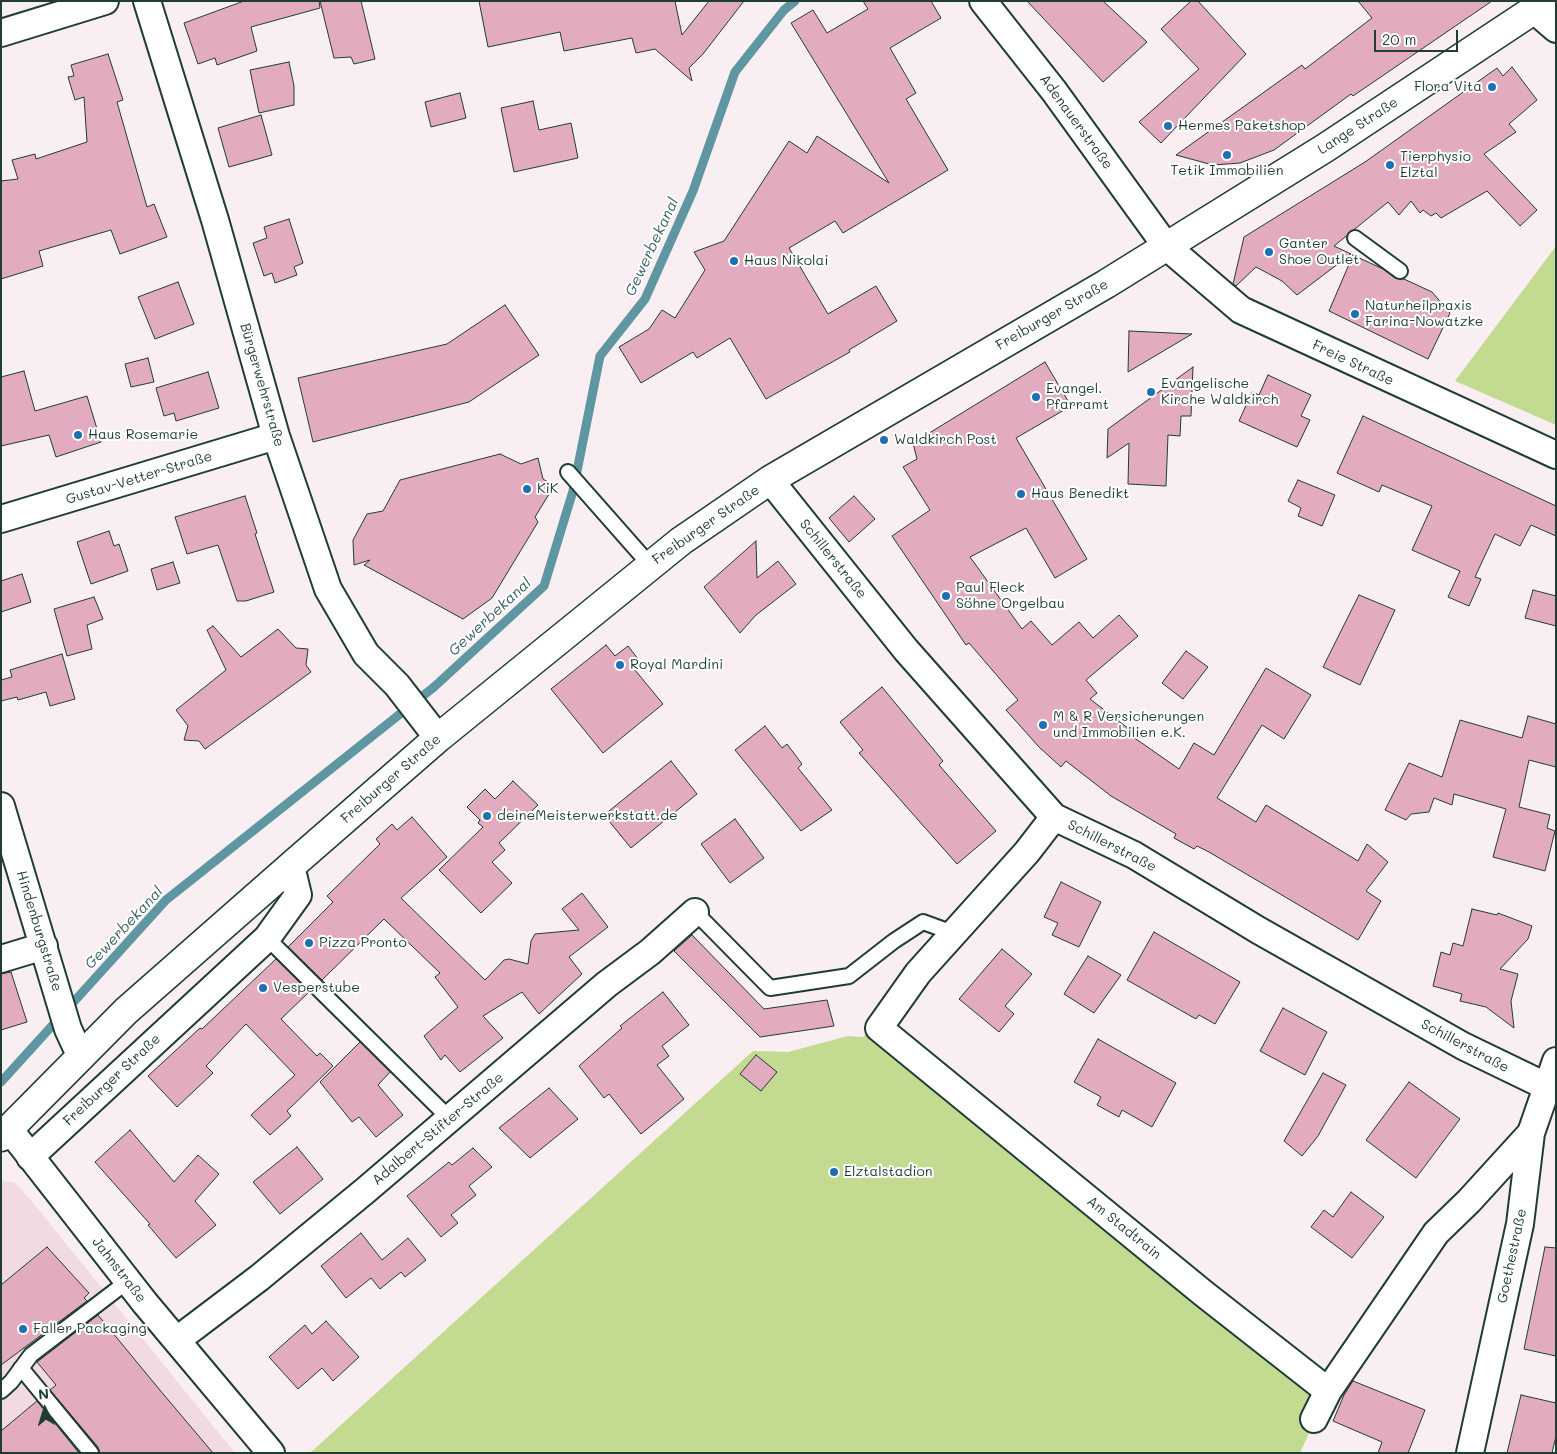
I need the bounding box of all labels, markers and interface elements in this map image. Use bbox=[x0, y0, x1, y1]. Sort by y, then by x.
scale bar bbox=[1377, 20, 1461, 52]
text: 20 m bbox=[1382, 29, 1416, 49]
street label: Adenauerstraße bbox=[1036, 71, 1116, 173]
place label: Flora Vita bbox=[1414, 79, 1482, 95]
marker: Flora Vita bbox=[1486, 81, 1498, 93]
street label: Lange Straße bbox=[1315, 94, 1401, 158]
place label: Hermes Paketshop bbox=[1178, 118, 1306, 134]
marker: Hermes Paketshop bbox=[1162, 120, 1174, 132]
marker: Tetik Immobilien bbox=[1221, 149, 1233, 161]
place label: Tierphysio Elztal bbox=[1400, 149, 1471, 182]
marker: Tierphysio Elztal bbox=[1384, 159, 1396, 171]
place label: Tetik Immobilien bbox=[1171, 163, 1283, 179]
water label: Gewerbekanal bbox=[621, 195, 683, 299]
place label: Ganter Shoe Outlet bbox=[1279, 236, 1359, 268]
marker: Ganter Shoe Outlet bbox=[1263, 246, 1275, 258]
place label: Haus Nikolai bbox=[744, 253, 829, 269]
marker: Haus Nikolai bbox=[728, 255, 740, 267]
street label: Freiburger Straße bbox=[993, 276, 1111, 354]
place label: Naturheilpraxis Farina-Nowatzke bbox=[1365, 298, 1484, 331]
marker: Naturheilpraxis Farina-Nowatzke bbox=[1349, 308, 1361, 320]
street label: Bürgerwehrstraße bbox=[236, 321, 288, 449]
street label: Freie Straße bbox=[1309, 337, 1397, 389]
place label: Evangelische Kirche Waldkirch bbox=[1161, 376, 1278, 408]
place label: Evangel. Pfarramt bbox=[1046, 381, 1109, 414]
marker: Evangelische Kirche Waldkirch bbox=[1145, 386, 1157, 398]
marker: Evangel. Pfarramt bbox=[1030, 391, 1042, 403]
place label: Haus Rosemarie bbox=[88, 427, 198, 443]
marker: Haus Rosemarie bbox=[72, 429, 84, 441]
place label: Waldkirch Post bbox=[894, 432, 997, 448]
marker: Waldkirch Post bbox=[878, 434, 890, 446]
street label: Gustav-Vetter-Straße bbox=[64, 448, 214, 508]
place label: KiK bbox=[537, 481, 558, 497]
street label: Freiburger Straße bbox=[649, 482, 763, 568]
marker: KiK bbox=[521, 483, 533, 495]
place label: Haus Benedikt bbox=[1031, 486, 1129, 502]
marker: Haus Benedikt bbox=[1015, 488, 1027, 500]
street label: Schillerstraße bbox=[796, 516, 870, 602]
water label: Gewerbekanal bbox=[445, 574, 535, 660]
place label: Paul Fleck Söhne Orgelbau bbox=[956, 580, 1065, 612]
marker: Paul Fleck Söhne Orgelbau bbox=[940, 590, 952, 602]
place label: Royal Mardini bbox=[630, 657, 723, 673]
marker: Royal Mardini bbox=[614, 659, 626, 671]
place label: M & R Versicherungen und Immobilien e.K. bbox=[1053, 709, 1204, 742]
marker: M & R Versicherungen und Immobilien e.K. bbox=[1037, 719, 1049, 731]
street label: Freiburger Straße bbox=[338, 731, 444, 827]
place label: deineMeisterwerkstatt.de bbox=[497, 808, 678, 824]
marker: deineMeisterwerkstatt.de bbox=[481, 810, 493, 822]
street label: Schillerstraße bbox=[1065, 816, 1159, 876]
street label: Hindenburgstraße bbox=[13, 869, 65, 993]
water label: Gewerbekanal bbox=[81, 883, 167, 973]
place label: Pizza Pronto bbox=[319, 935, 407, 951]
marker: Pizza Pronto bbox=[303, 937, 315, 949]
place label: Vesperstube bbox=[273, 980, 360, 996]
marker: Vesperstube bbox=[257, 982, 269, 994]
street label: Schillerstraße bbox=[1418, 1016, 1512, 1076]
street label: Freiburger Straße bbox=[60, 1031, 164, 1129]
street label: Adalbert-Stifter-Straße bbox=[369, 1069, 507, 1189]
place label: Elztalstadion bbox=[844, 1164, 933, 1180]
marker: Elztalstadion bbox=[828, 1166, 840, 1178]
street label: Am Stadtrain bbox=[1083, 1193, 1165, 1263]
street label: Goethestraße bbox=[1494, 1207, 1530, 1305]
street label: Jahnstraße bbox=[88, 1234, 150, 1306]
place label: Faller Packaging bbox=[33, 1321, 147, 1337]
marker: Faller Packaging bbox=[17, 1323, 29, 1335]
north arrow bbox=[20, 1384, 70, 1434]
text: N bbox=[38, 1384, 50, 1403]

